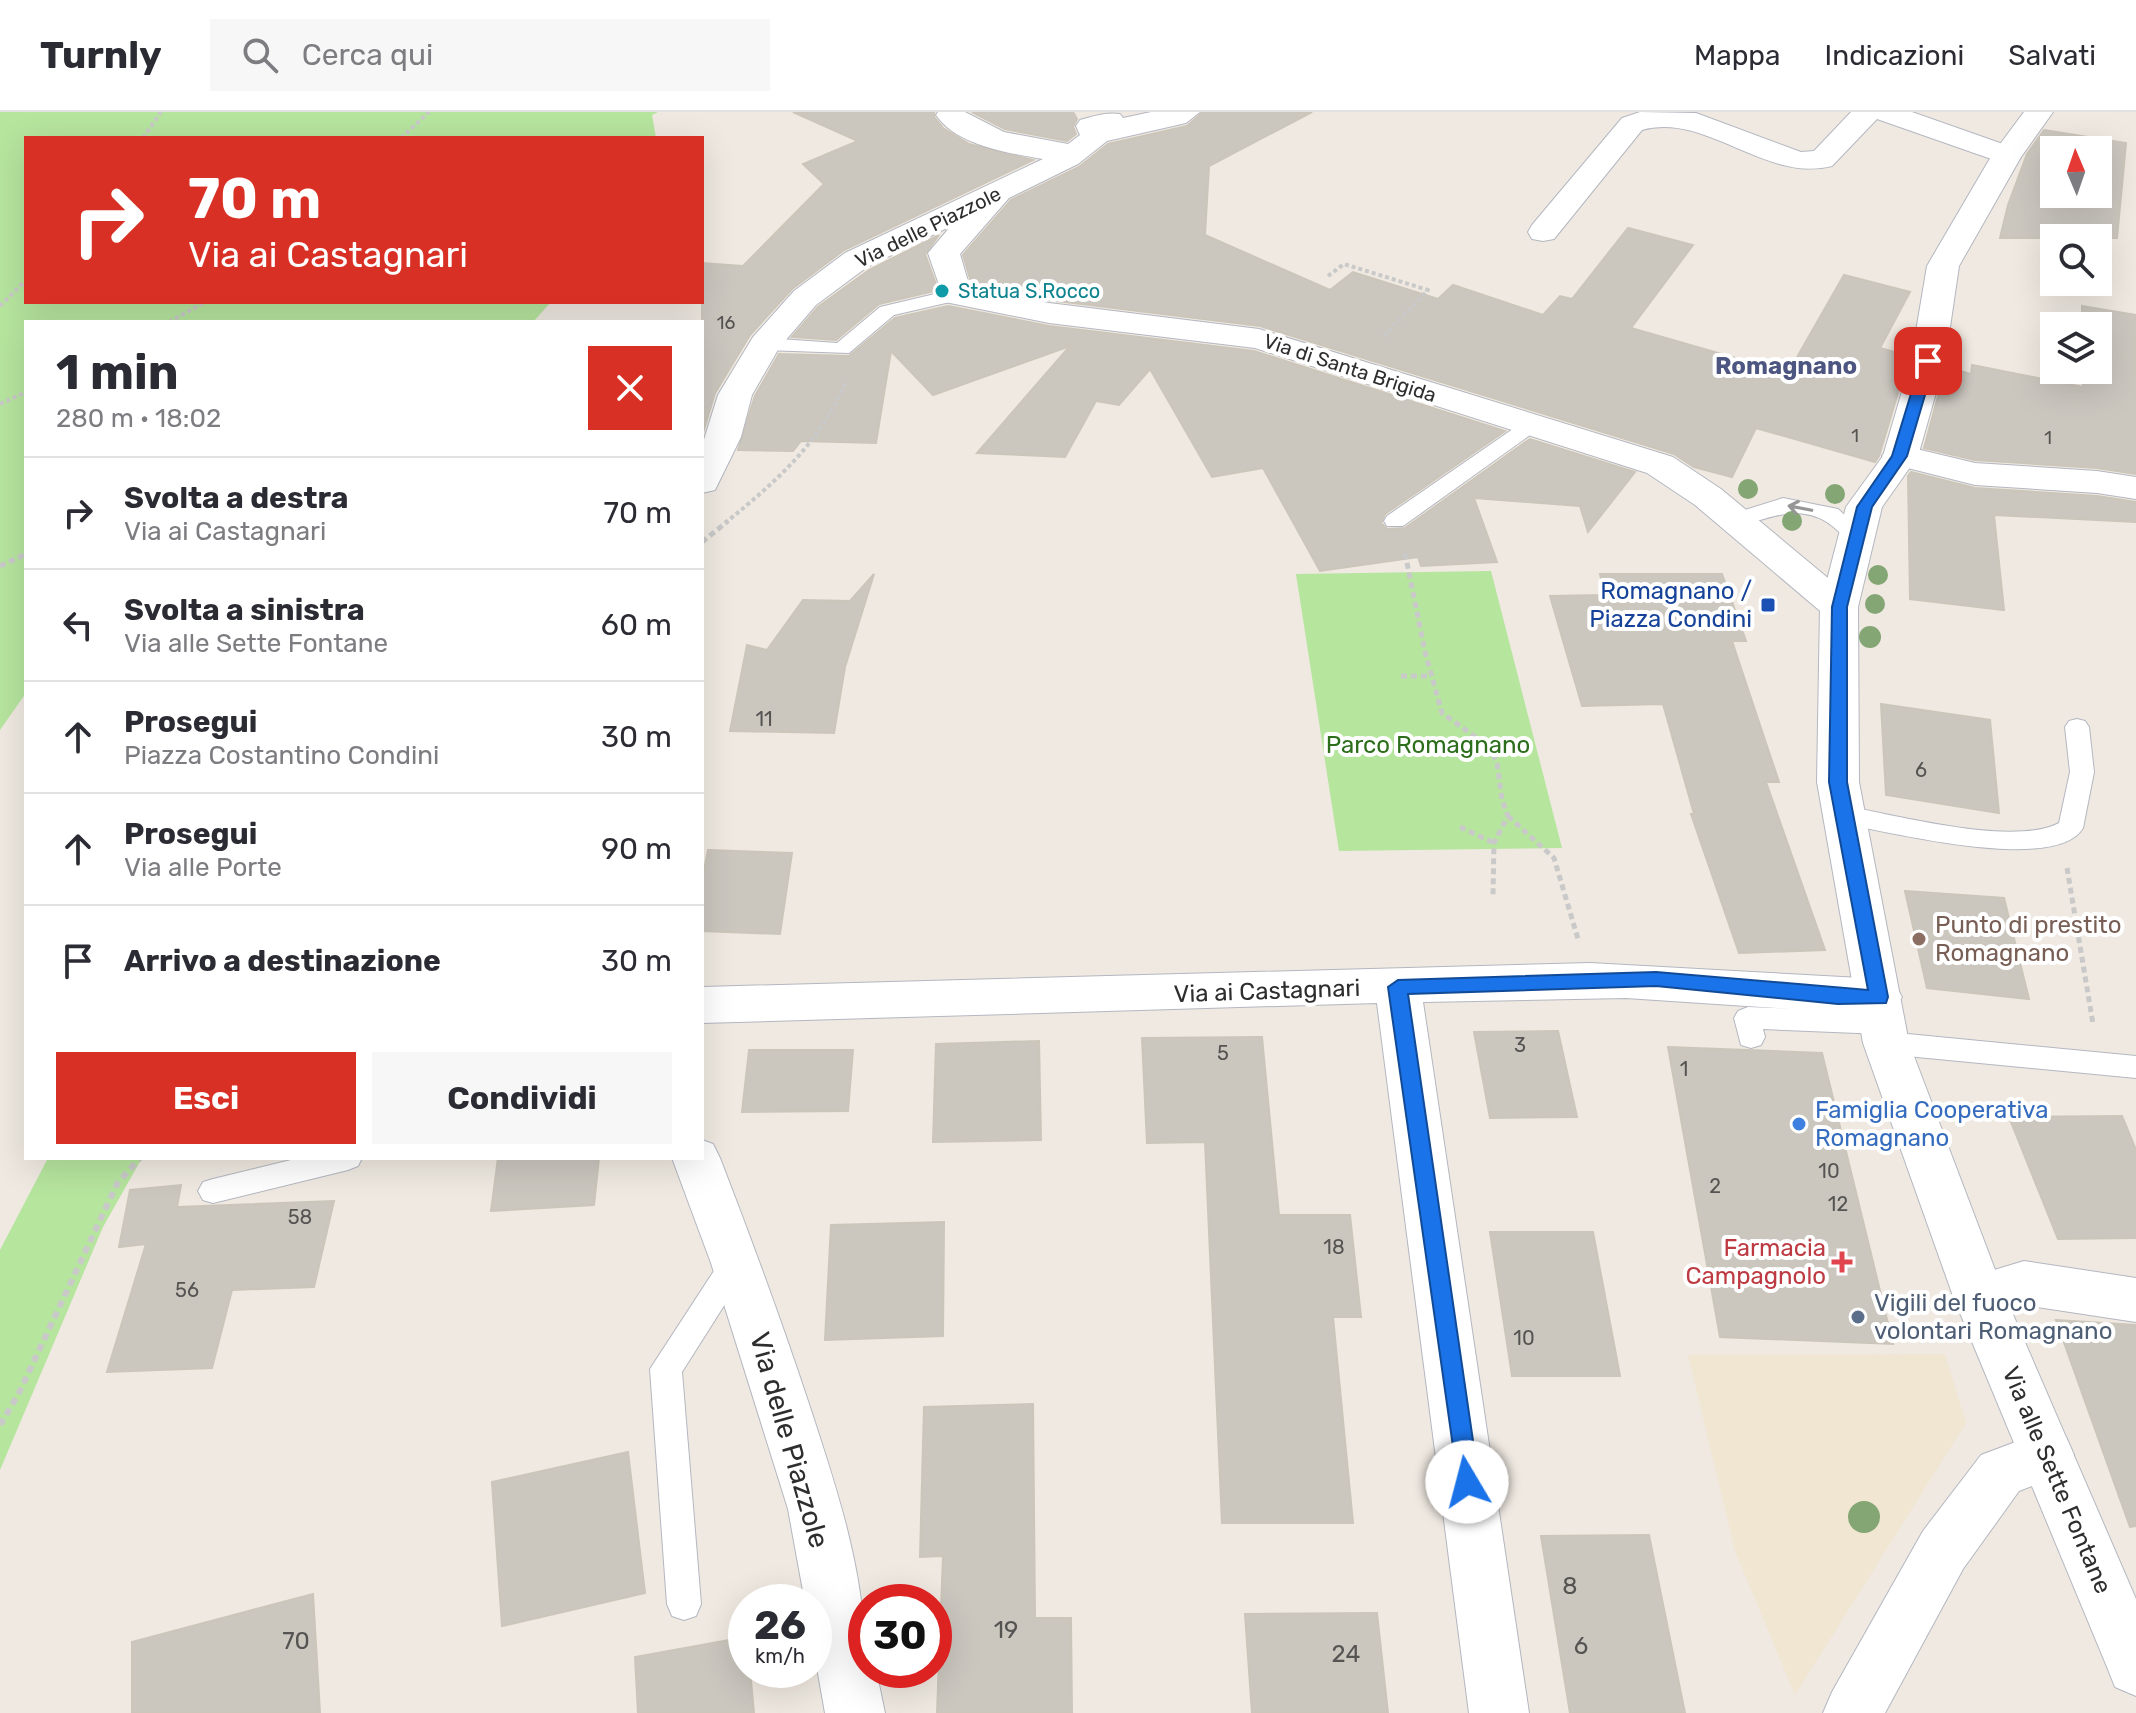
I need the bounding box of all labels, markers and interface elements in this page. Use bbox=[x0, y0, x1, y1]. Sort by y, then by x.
search box bbox=[210, 19, 770, 91]
text: Turnly bbox=[40, 32, 162, 78]
icon: search bbox=[238, 33, 282, 77]
text: Cerca qui bbox=[302, 37, 433, 73]
text: Mappa bbox=[1694, 39, 1781, 72]
text: Indicazioni bbox=[1825, 39, 1964, 72]
text: Salvati bbox=[2008, 39, 2096, 72]
north arrow bbox=[2040, 136, 2112, 208]
map controls bbox=[2040, 136, 2112, 384]
text: 70 m bbox=[188, 166, 321, 232]
icon: right bbox=[56, 168, 160, 272]
street label: Via delle Piazzole bbox=[851, 181, 1005, 273]
button: search bbox=[2040, 224, 2112, 296]
text: Via ai Castagnari bbox=[188, 233, 468, 276]
place label: Statua S.Rocco bbox=[958, 279, 1100, 303]
marker: Statua S.Rocco bbox=[933, 282, 951, 300]
house number: 16 bbox=[717, 312, 735, 334]
button: layers bbox=[2040, 312, 2112, 384]
pin bbox=[1894, 327, 1962, 395]
street label: Via di Santa Brigida bbox=[1261, 329, 1439, 407]
icon: arrive bbox=[1906, 339, 1950, 383]
text: 1 min bbox=[56, 344, 179, 401]
button: close bbox=[588, 346, 672, 430]
district label: Romagnano bbox=[1715, 352, 1857, 380]
text: 280 m · 18:02 bbox=[56, 403, 221, 434]
house number: 1 bbox=[1851, 425, 1859, 447]
house number: 1 bbox=[2044, 427, 2052, 449]
text: Svolta a destra bbox=[124, 480, 349, 516]
icon: right bbox=[56, 491, 100, 535]
text: 70 m bbox=[604, 495, 672, 531]
one-way arrow bbox=[1788, 500, 1813, 515]
text: Via ai Castagnari bbox=[124, 516, 326, 547]
place label: Romagnano / Piazza Condini bbox=[1589, 577, 1752, 633]
text: Svolta a sinistra bbox=[124, 592, 365, 628]
marker: Romagnano / Piazza Condini bbox=[1759, 596, 1777, 614]
icon: left bbox=[56, 603, 100, 647]
text: 60 m bbox=[601, 607, 672, 643]
text: Via alle Sette Fontane bbox=[124, 628, 388, 659]
text: Prosegui bbox=[124, 704, 257, 740]
house number: 11 bbox=[755, 707, 773, 731]
icon: ahead bbox=[56, 715, 100, 759]
text: 30 m bbox=[601, 719, 672, 755]
park label: Parco Romagnano bbox=[1326, 731, 1530, 759]
text: Piazza Costantino Condini bbox=[124, 740, 439, 771]
house number: 6 bbox=[1915, 758, 1927, 782]
text: Prosegui bbox=[124, 816, 257, 852]
icon: ahead bbox=[56, 827, 100, 871]
text: 90 m bbox=[601, 831, 672, 867]
text: Via alle Porte bbox=[124, 852, 282, 883]
place label: Punto di prestito Romagnano bbox=[1935, 911, 2121, 967]
marker: Punto di prestito Romagnano bbox=[1910, 930, 1928, 948]
icon: arrive bbox=[56, 939, 100, 983]
text: Arrivo a destinazione bbox=[124, 943, 441, 979]
text: 30 m bbox=[601, 943, 672, 979]
street label: Via ai Castagnari bbox=[1173, 974, 1361, 1008]
house number: 3 bbox=[1514, 1033, 1526, 1057]
house number: 5 bbox=[1217, 1041, 1229, 1065]
button: Esci bbox=[56, 1052, 356, 1144]
button: Condividi bbox=[372, 1052, 672, 1144]
house number: 1 bbox=[1680, 1057, 1688, 1081]
place label: Famiglia Cooperativa Romagnano bbox=[1815, 1096, 2048, 1152]
marker: Famiglia Cooperativa Romagnano bbox=[1790, 1115, 1808, 1133]
house number: 10 bbox=[1818, 1159, 1840, 1183]
house number: 2 bbox=[1709, 1174, 1721, 1198]
house number: 12 bbox=[1828, 1192, 1848, 1216]
house number: 58 bbox=[288, 1205, 312, 1229]
place label: Farmacia Campagnolo bbox=[1686, 1234, 1826, 1290]
house number: 18 bbox=[1323, 1235, 1345, 1259]
marker: Farmacia Campagnolo bbox=[1833, 1253, 1851, 1271]
house number: 56 bbox=[175, 1278, 199, 1302]
place label: Vigili del fuoco volontari Romagnano bbox=[1874, 1289, 2112, 1345]
marker: Vigili del fuoco volontari Romagnano bbox=[1849, 1308, 1867, 1326]
house number: 10 bbox=[1513, 1326, 1535, 1350]
street label: Via delle Piazzole bbox=[743, 1328, 836, 1552]
street label: Via alle Sette Fontane bbox=[1997, 1362, 2117, 1598]
position arrow bbox=[1425, 1440, 1509, 1524]
house number: 8 bbox=[1562, 1572, 1578, 1600]
speed limit sign: 30 bbox=[848, 1584, 952, 1688]
text: 26 bbox=[754, 1602, 806, 1649]
house number: 19 bbox=[994, 1616, 1018, 1644]
house number: 70 bbox=[282, 1627, 310, 1655]
house number: 6 bbox=[1574, 1632, 1588, 1660]
house number: 24 bbox=[1332, 1640, 1360, 1668]
text: km/h bbox=[755, 1644, 805, 1668]

